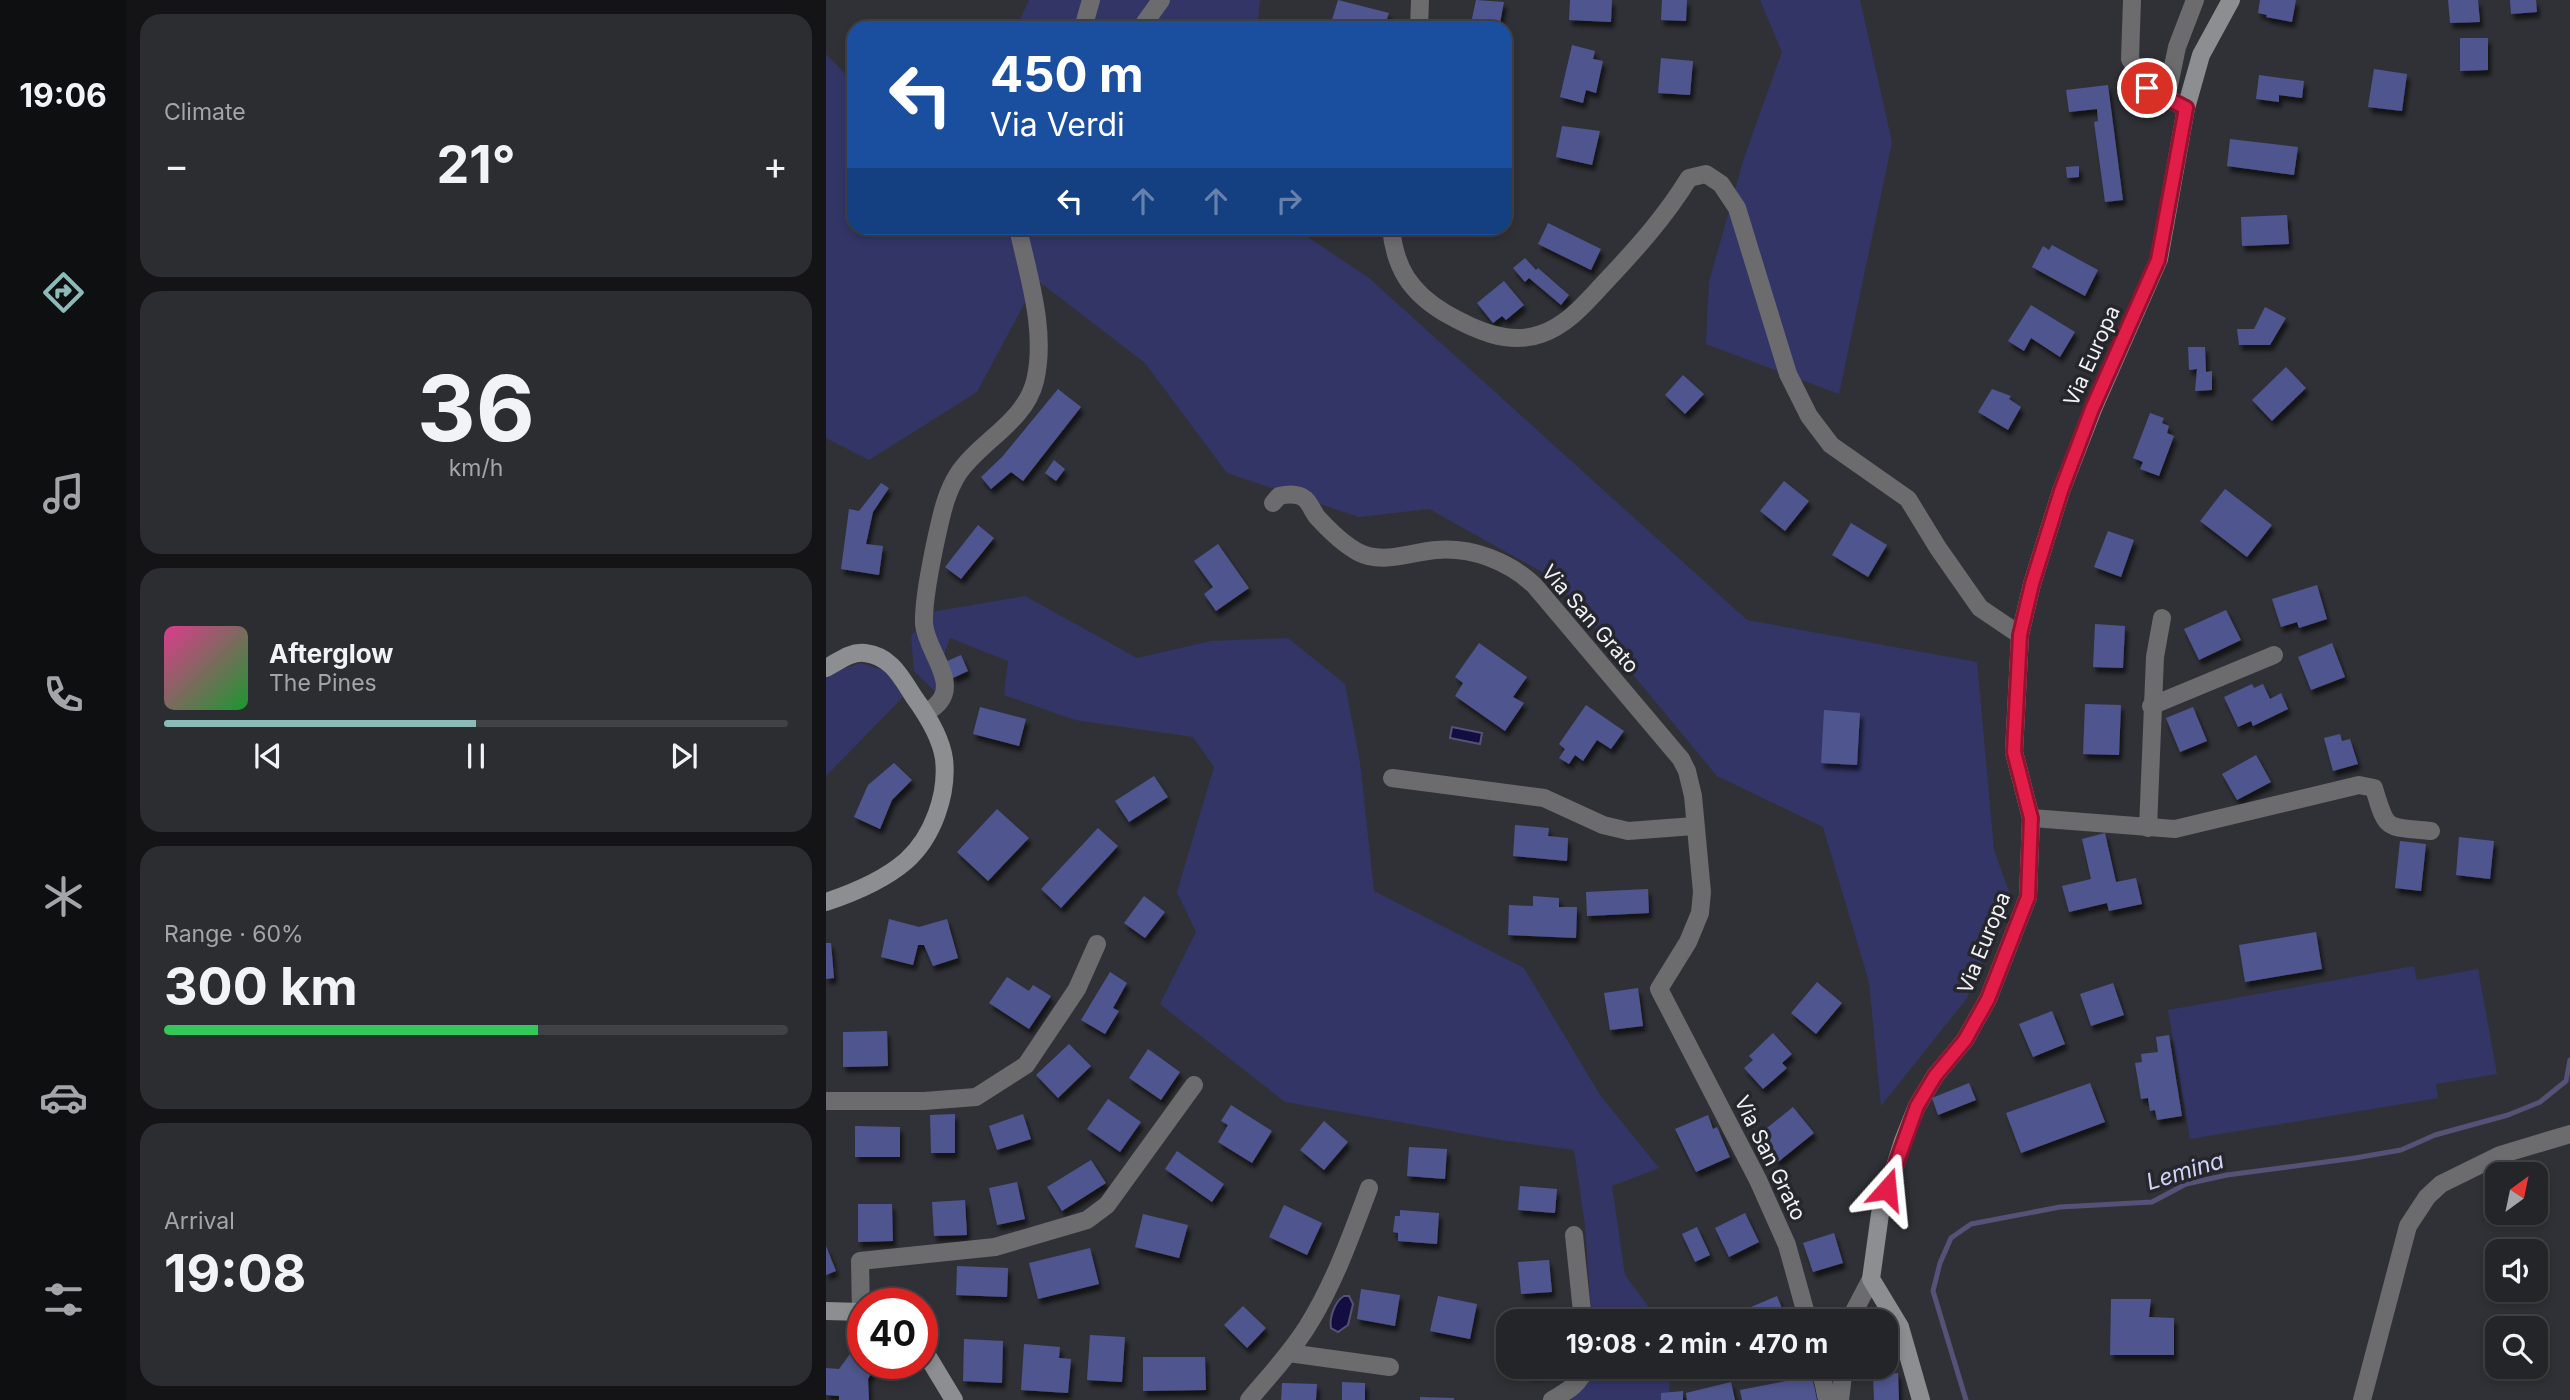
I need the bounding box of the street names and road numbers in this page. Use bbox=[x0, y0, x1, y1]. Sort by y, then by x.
street label: Via Europa bbox=[2058, 302, 2125, 410]
street label: Via San Grato bbox=[1537, 559, 1644, 678]
street label: Via Europa bbox=[1952, 888, 2015, 997]
street label: Via San Grato bbox=[1730, 1091, 1811, 1224]

